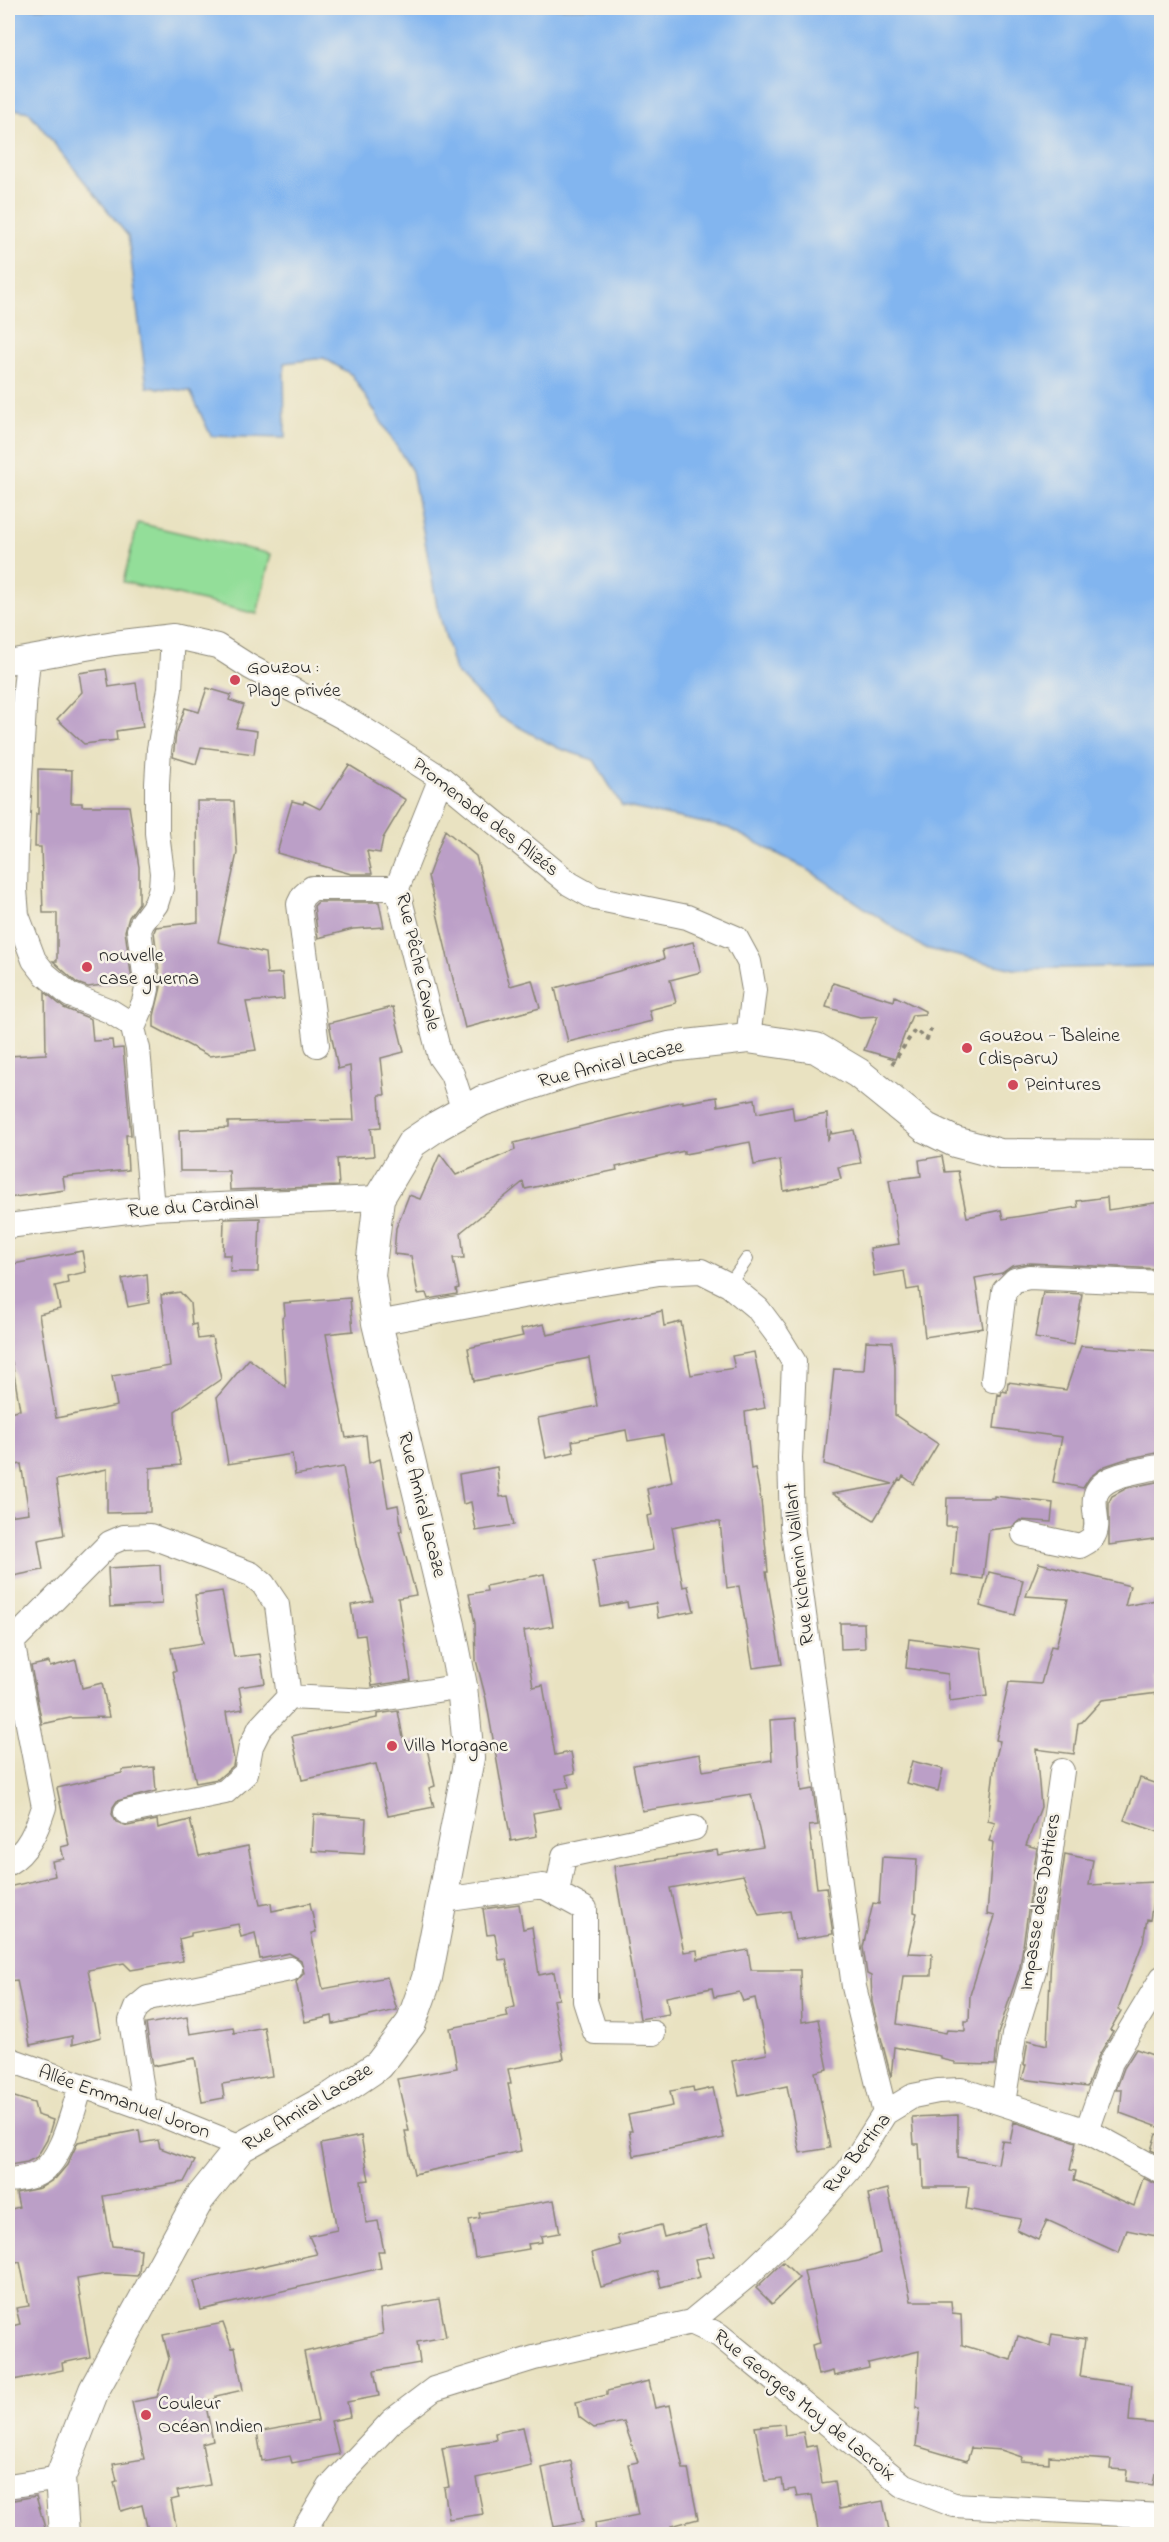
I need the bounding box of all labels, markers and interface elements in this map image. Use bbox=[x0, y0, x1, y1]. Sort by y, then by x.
place label: Gouzou : Plage privée bbox=[247, 654, 341, 707]
marker: Gouzou : Plage privée bbox=[228, 673, 242, 687]
street label: Promenade des Alizés bbox=[405, 751, 565, 885]
street label: Rue Pêche Cavale bbox=[387, 890, 447, 1034]
place label: nouvelle case guerna bbox=[99, 942, 199, 995]
marker: nouvelle case guerna bbox=[80, 960, 94, 974]
place label: Gouzou - Baleine (disparu) bbox=[979, 1022, 1120, 1074]
street label: Rue Amiral Lacaze bbox=[535, 1033, 687, 1097]
marker: Gouzou - Baleine (disparu) bbox=[960, 1041, 974, 1055]
place label: Peintures bbox=[1025, 1071, 1101, 1100]
marker: Peintures bbox=[1006, 1078, 1020, 1092]
street label: Rue du Cardinal bbox=[127, 1189, 259, 1227]
street label: Rue Amiral Lacaze bbox=[389, 1429, 453, 1581]
street label: Rue Kichenin Vaillant bbox=[777, 1481, 823, 1647]
place label: Villa Morgane bbox=[403, 1732, 508, 1762]
marker: Villa Morgane bbox=[385, 1739, 399, 1753]
street label: Impasse des Dattiers bbox=[1013, 1811, 1069, 1993]
street label: Rue Amiral Lacaze bbox=[237, 2056, 379, 2160]
street label: Allée Emmanuel Joron bbox=[34, 2058, 214, 2148]
street label: Rue Bertina bbox=[817, 2107, 899, 2201]
street label: Rue Georges Moy de Lacroix bbox=[706, 2323, 902, 2490]
place label: Couleur Océan Indien bbox=[158, 2390, 263, 2442]
marker: Couleur Océan Indien bbox=[139, 2408, 153, 2422]

